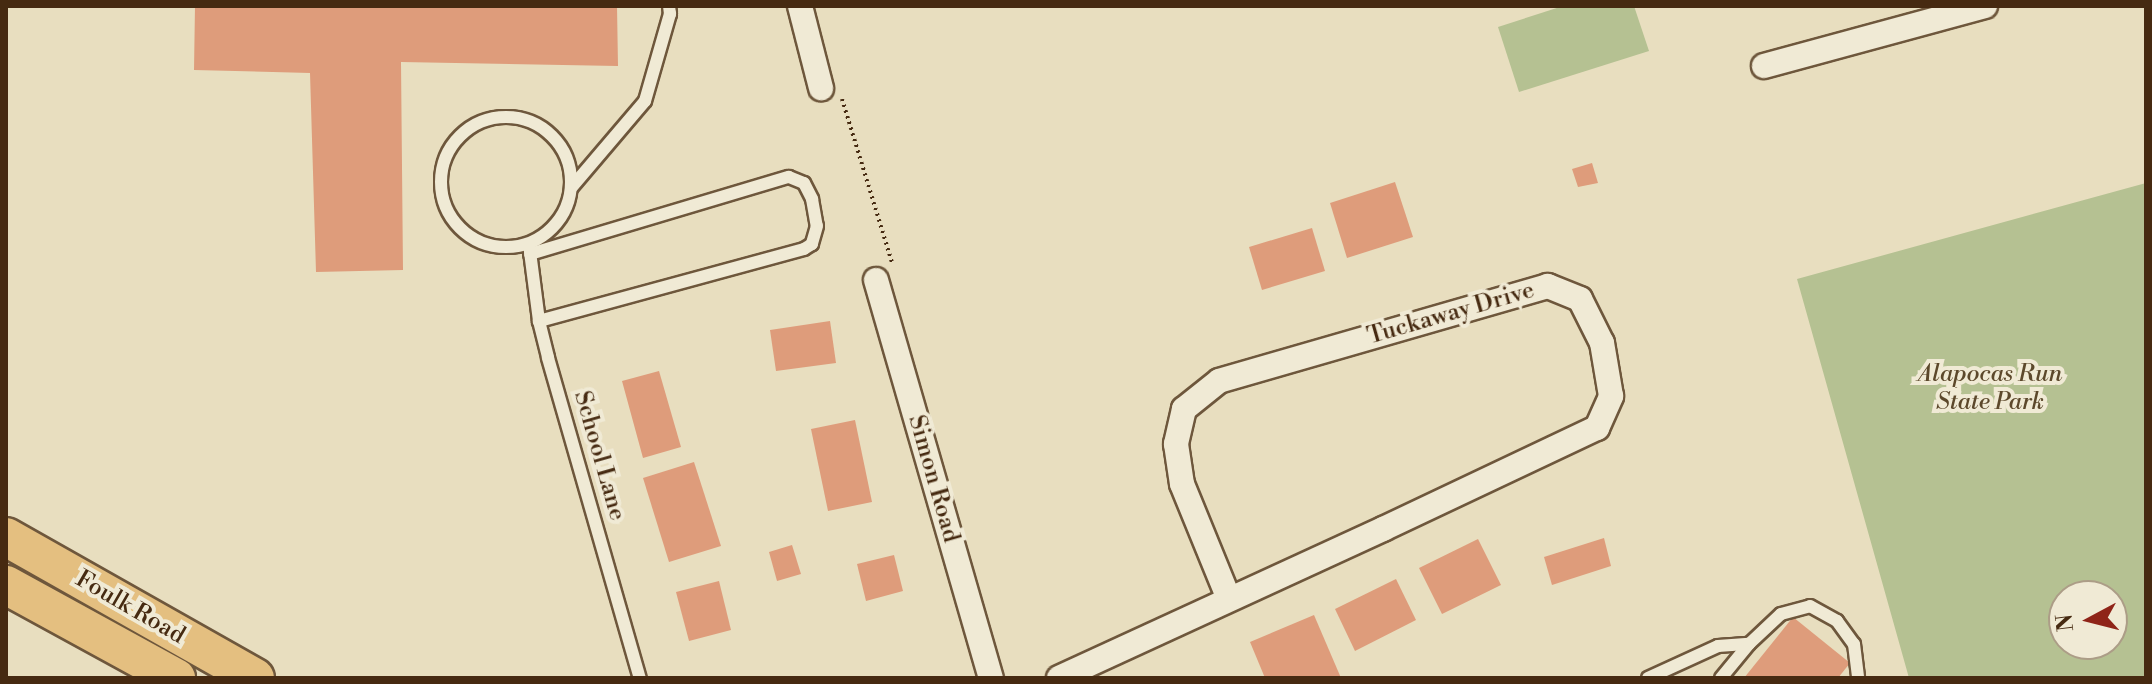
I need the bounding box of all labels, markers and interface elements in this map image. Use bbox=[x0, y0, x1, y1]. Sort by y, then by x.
street label: Tuckaway Drive bbox=[1364, 276, 1538, 352]
park label: Alapocas Run State Park bbox=[1918, 361, 2062, 417]
street label: School Lane bbox=[567, 388, 631, 524]
street label: Simon Road bbox=[901, 412, 965, 546]
street label: Foulk Road bbox=[70, 565, 190, 651]
north arrow bbox=[2048, 580, 2128, 660]
text: N bbox=[2051, 612, 2080, 633]

